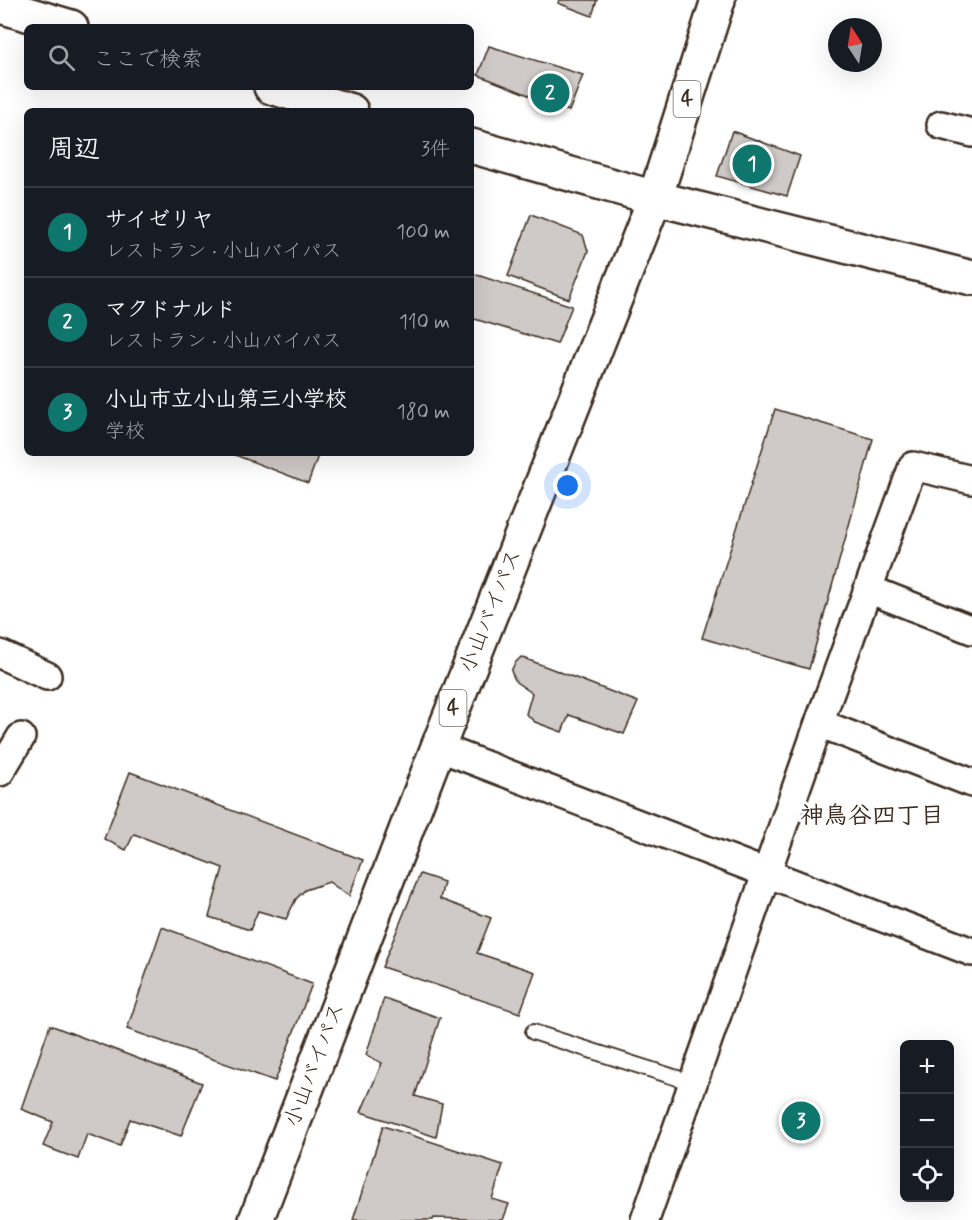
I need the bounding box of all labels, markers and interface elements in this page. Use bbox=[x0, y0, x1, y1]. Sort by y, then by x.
north arrow bbox=[828, 18, 882, 72]
search box bbox=[24, 24, 474, 90]
icon: search bbox=[45, 41, 78, 74]
text: ここで検索 bbox=[93, 46, 203, 74]
pin: 2 bbox=[530, 70, 570, 116]
road number: 4 bbox=[674, 81, 700, 117]
text: 周辺 bbox=[48, 133, 100, 167]
text: 3件 bbox=[421, 136, 450, 163]
pin: 1 bbox=[732, 142, 771, 186]
text: サイゼリヤ bbox=[105, 206, 214, 234]
text: 1 bbox=[63, 219, 72, 246]
text: 100 m bbox=[396, 219, 450, 246]
text: レストラン · 小山バイパス bbox=[105, 238, 342, 265]
text: マクドナルド bbox=[105, 296, 236, 324]
text: 2 bbox=[63, 309, 72, 336]
text: 110 m bbox=[399, 309, 450, 336]
text: レストラン · 小山バイパス bbox=[105, 328, 342, 355]
text: 小山市立小山第三小学校 bbox=[105, 386, 347, 414]
text: 3 bbox=[63, 399, 72, 426]
text: 180 m bbox=[397, 399, 450, 426]
text: 学校 bbox=[105, 418, 145, 445]
your location bbox=[553, 471, 582, 500]
street label: 小山バイパス bbox=[453, 545, 529, 677]
road number: 4 bbox=[440, 690, 466, 726]
district label: 神鳥谷四丁目 bbox=[800, 801, 944, 832]
street label: 小山バイパス bbox=[278, 999, 352, 1131]
map controls bbox=[900, 1040, 954, 1202]
button: + bbox=[900, 1040, 954, 1094]
button: − bbox=[900, 1094, 954, 1148]
pin: 3 bbox=[782, 1098, 820, 1144]
button: locate bbox=[900, 1148, 954, 1202]

